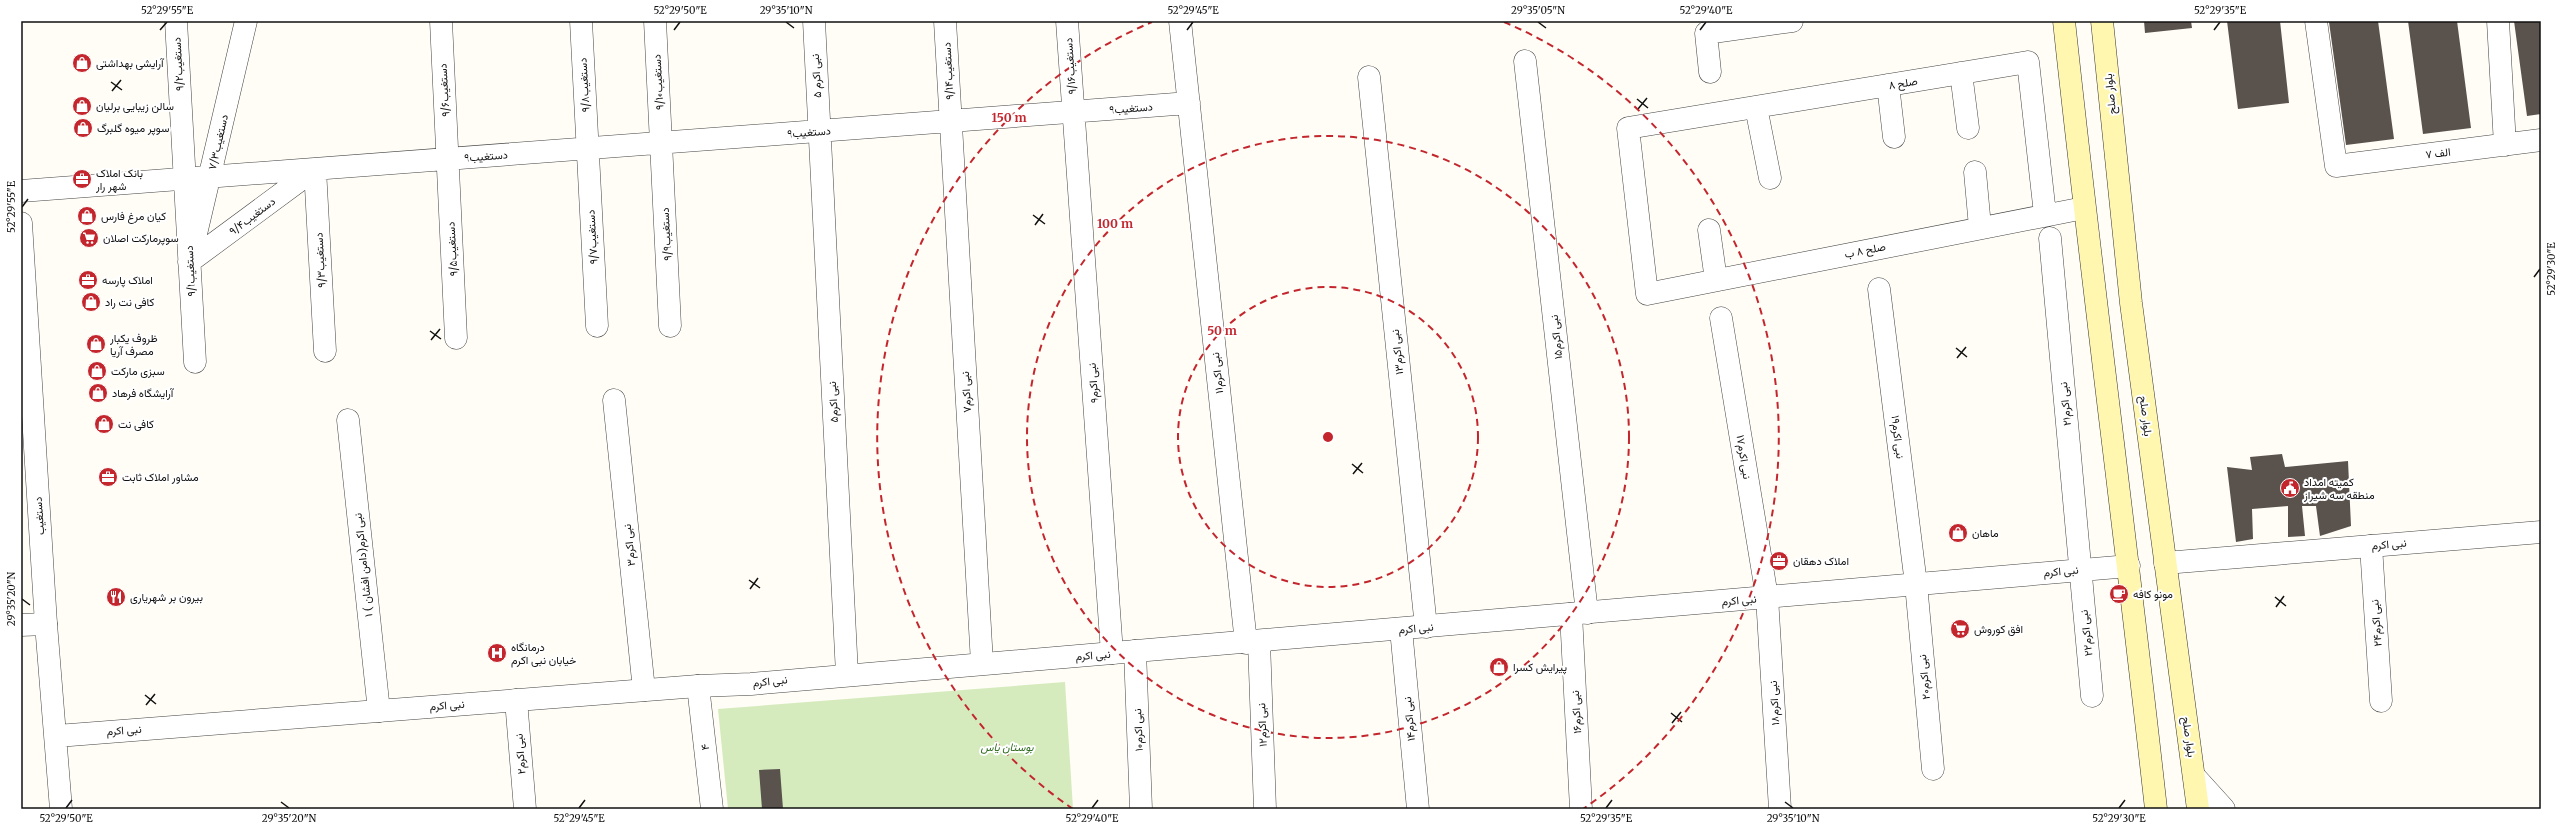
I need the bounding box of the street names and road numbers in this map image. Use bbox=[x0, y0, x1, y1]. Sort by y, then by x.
street label: دستغیب۹/۲ bbox=[170, 37, 186, 91]
street label: دستغیب۹/۱۶ bbox=[1061, 37, 1079, 95]
street label: دستغیب۹/۱۴ bbox=[940, 42, 956, 100]
street label: دستغیب۹/۱۰ bbox=[650, 54, 666, 110]
street label: نبی اکرم ۵ bbox=[808, 54, 825, 98]
street label: دستغیب۹/۸ bbox=[576, 57, 592, 113]
street label: دستغیب۹/۶ bbox=[436, 63, 452, 117]
street label: بلوار صلح bbox=[2101, 73, 2120, 115]
street label: ۸ صلح bbox=[1887, 74, 1919, 93]
street label: دستغیب۹ bbox=[1109, 99, 1153, 117]
street label: دستغیب۷/۳ bbox=[205, 113, 231, 171]
street label: دستغیب۹ bbox=[787, 123, 831, 141]
street label: ۷ الف bbox=[2425, 145, 2451, 161]
street label: دستغیب۹ bbox=[464, 147, 508, 165]
street label: دستغیب۹/۴ bbox=[226, 194, 278, 238]
street label: دستغیب۹/۹ bbox=[658, 207, 674, 261]
street label: دستغیب۹/۷ bbox=[584, 209, 600, 265]
street label: ۹/۵دستغیب bbox=[444, 221, 460, 277]
street label: دستغیب۹/۳ bbox=[312, 232, 328, 288]
street label: صلح ۸ ب bbox=[1843, 239, 1887, 262]
street label: دستغیب۹/۱ bbox=[182, 245, 198, 297]
street label: نبی اکرم۱۵ bbox=[1547, 314, 1566, 360]
street label: نبی اکرم۱۳ bbox=[1388, 329, 1407, 375]
street label: نبی اکرم۱۱ bbox=[1208, 352, 1227, 394]
street label: نبی اکرم۹ bbox=[1085, 362, 1102, 404]
street label: نبی اکرم۷ bbox=[958, 371, 975, 413]
street label: نبی اکرم۵ bbox=[825, 381, 842, 423]
street label: نبی اکرم۲۱ bbox=[2056, 381, 2075, 427]
street label: بلوار صلح bbox=[2136, 395, 2155, 437]
street label: نبی اکرم۱۹ bbox=[1887, 415, 1908, 460]
street label: نبی اکرم۱۷ bbox=[1733, 434, 1754, 480]
street label: دستغیب bbox=[31, 496, 47, 536]
street label: ۱ نبی اکرم(دامن افشان ) bbox=[351, 512, 376, 618]
street label: نبی اکرم۳ bbox=[620, 523, 639, 567]
street label: نبی اکرم bbox=[2371, 535, 2407, 553]
street label: نبی اکرم bbox=[2043, 562, 2079, 580]
street label: نبی اکرم bbox=[1721, 591, 1757, 609]
street label: نبی اکرم۲۴ bbox=[2367, 599, 2386, 647]
street label: نبی اکرم۲۲ bbox=[2077, 609, 2096, 657]
street label: نبی اکرم bbox=[1398, 619, 1434, 637]
street label: نبی اکرم bbox=[1075, 647, 1111, 664]
street label: نبی اکرم۲۰ bbox=[1915, 654, 1934, 700]
street label: نبی اکرم bbox=[752, 672, 788, 691]
street label: نبی اکرم۱۸ bbox=[1766, 680, 1783, 726]
street label: نبی اکرم۱۶ bbox=[1568, 690, 1585, 734]
street label: نبی اکرم۱۴ bbox=[1400, 696, 1419, 742]
street label: نبی اکرم bbox=[429, 697, 465, 714]
street label: نبی اکرم۱۲ bbox=[1254, 703, 1271, 747]
street label: نبی اکرم۱۰ bbox=[1130, 708, 1147, 752]
street label: بلوار صلح bbox=[2178, 716, 2199, 758]
street label: نبی اکرم bbox=[106, 722, 142, 739]
street label: نبی اکرم۲ bbox=[512, 733, 529, 775]
street label: ۴ bbox=[698, 743, 712, 751]

